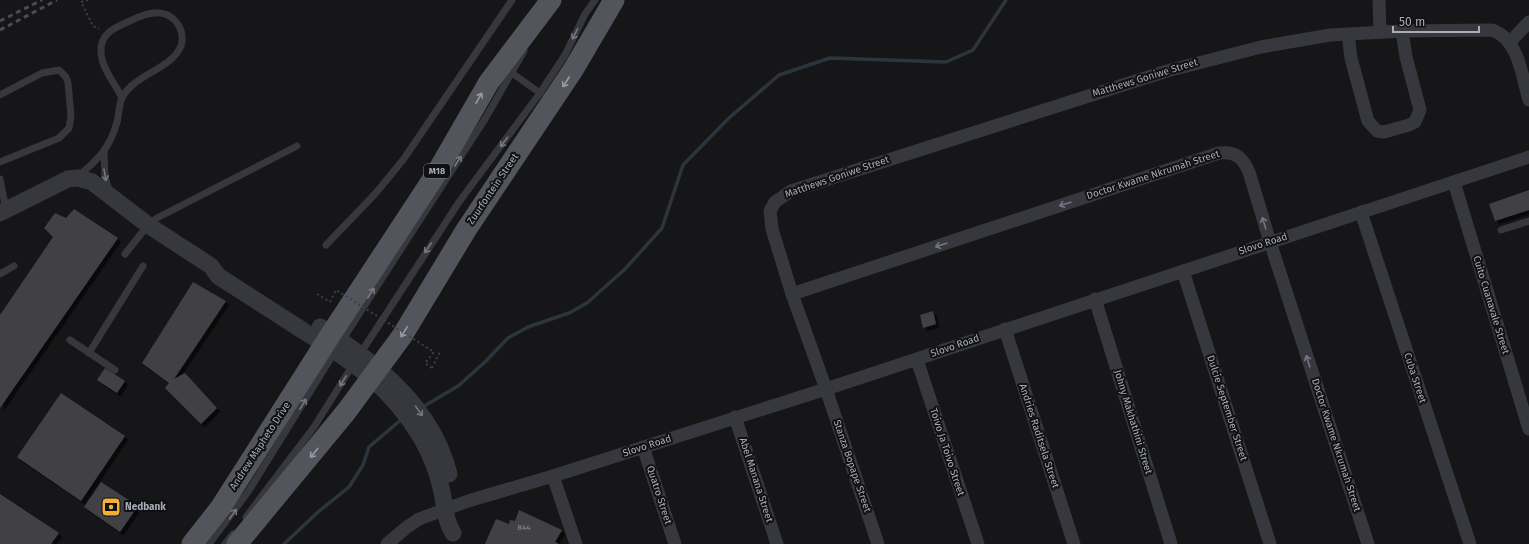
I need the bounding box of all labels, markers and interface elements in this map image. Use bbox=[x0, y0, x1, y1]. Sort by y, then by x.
scale bar bbox=[1393, 8, 1479, 34]
text: 50 m bbox=[1399, 15, 1425, 29]
one-way arrow bbox=[571, 28, 578, 40]
street label: Matthews Goniwe Street bbox=[1091, 56, 1199, 100]
one-way arrow bbox=[562, 76, 570, 87]
one-way arrow bbox=[476, 92, 484, 104]
one-way arrow bbox=[499, 136, 508, 147]
street label: Doctor Kwame Nkrumah Street bbox=[1085, 148, 1221, 202]
street label: Zuurfontein Street bbox=[465, 151, 521, 227]
street label: Matthews Goniwe Street bbox=[783, 153, 891, 200]
one-way arrow bbox=[454, 156, 462, 167]
road number: M18 bbox=[424, 164, 450, 178]
one-way arrow bbox=[101, 168, 109, 181]
one-way arrow bbox=[1059, 201, 1072, 208]
one-way arrow bbox=[1260, 217, 1267, 230]
street label: Slovo Road bbox=[1237, 230, 1289, 258]
one-way arrow bbox=[936, 241, 948, 249]
one-way arrow bbox=[424, 242, 432, 253]
street label: Cuito Cuanavale Street bbox=[1470, 254, 1512, 356]
one-way arrow bbox=[367, 288, 376, 299]
one-way arrow bbox=[400, 326, 408, 337]
street label: Slovo Road bbox=[929, 332, 981, 360]
street label: Cuba Street bbox=[1401, 351, 1429, 405]
street label: Dulcie September Street bbox=[1204, 354, 1250, 463]
one-way arrow bbox=[1304, 355, 1312, 367]
street label: Johny Makhathini Street bbox=[1111, 368, 1155, 476]
one-way arrow bbox=[339, 375, 347, 386]
street label: Doctor Kwame Nkrumah Street bbox=[1309, 377, 1363, 513]
street label: Andries Raditsela Street bbox=[1016, 382, 1062, 490]
one-way arrow bbox=[300, 398, 308, 410]
street label: Andrew Mapheto Drive bbox=[227, 400, 293, 492]
one-way arrow bbox=[415, 405, 423, 416]
street label: Toivo Ja Toivo Street bbox=[927, 407, 967, 498]
street label: Stanza Bopape Street bbox=[831, 418, 874, 514]
street label: Slovo Road bbox=[621, 432, 673, 460]
street label: Abel Manana Street bbox=[737, 436, 775, 524]
one-way arrow bbox=[309, 447, 318, 458]
street label: Quatro Street bbox=[644, 464, 674, 526]
bank icon: Nedbank bbox=[100, 496, 122, 518]
place label: Nedbank bbox=[125, 501, 166, 513]
one-way arrow bbox=[229, 508, 237, 519]
house number: 844 bbox=[518, 523, 531, 532]

